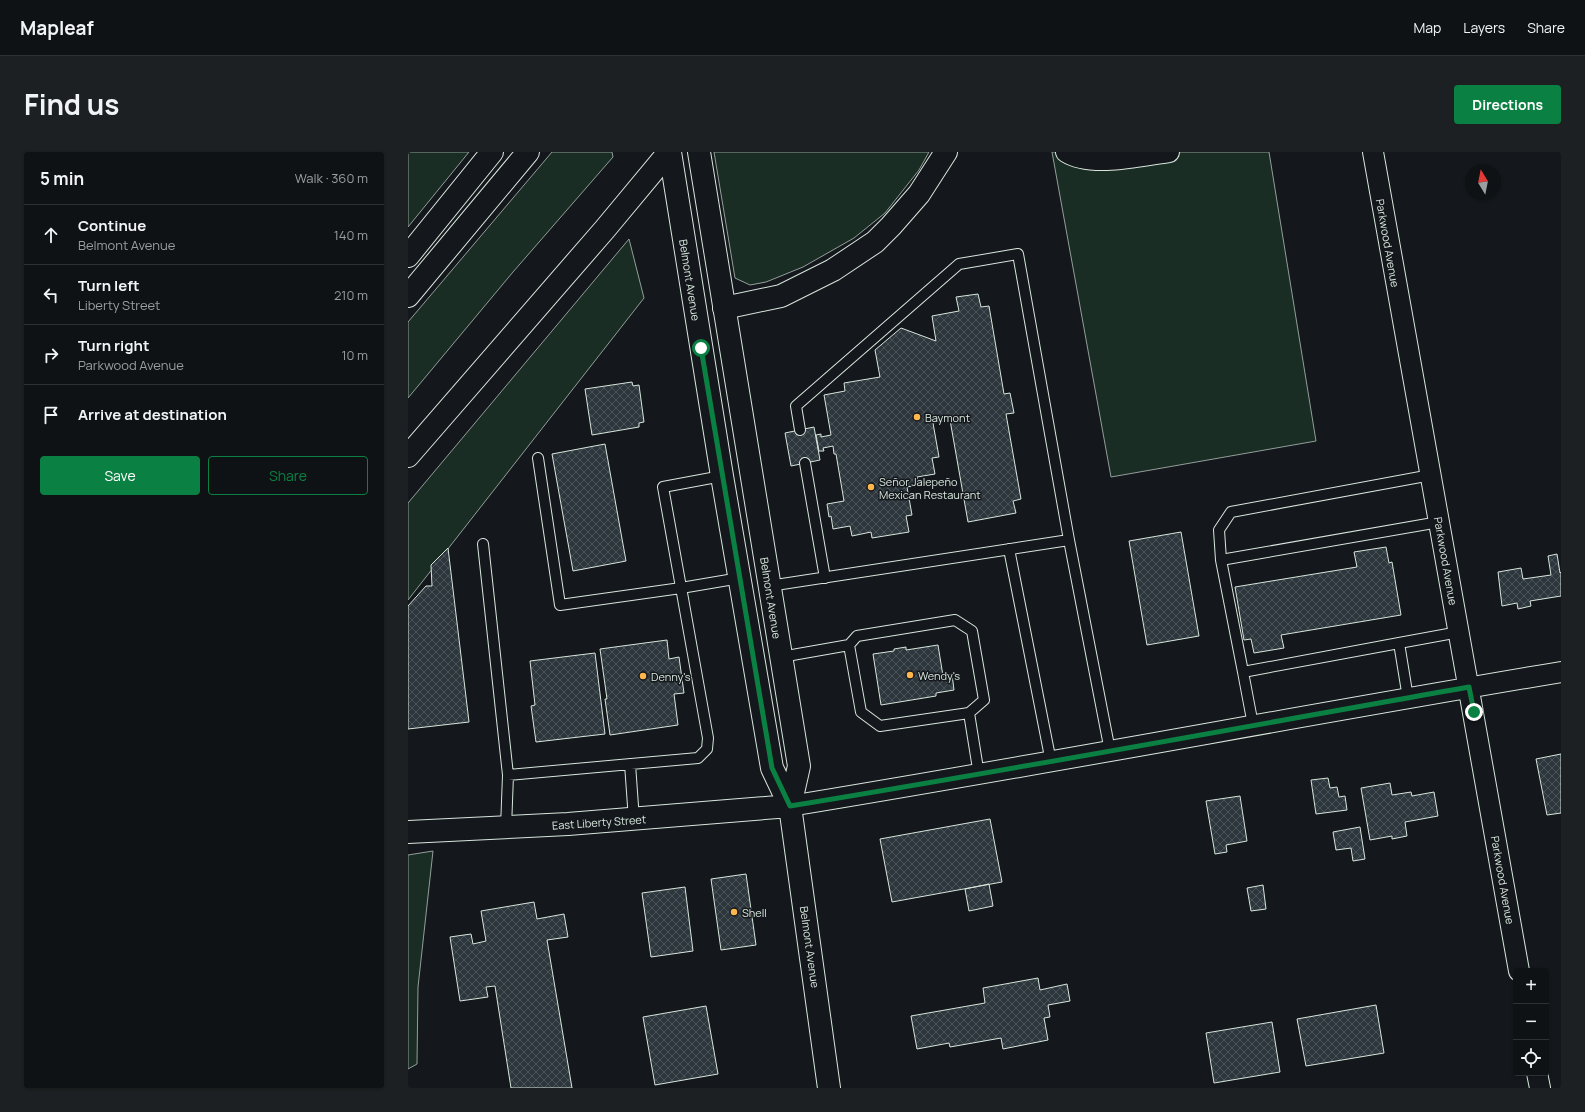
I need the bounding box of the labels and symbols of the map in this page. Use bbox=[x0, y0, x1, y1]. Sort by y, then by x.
north arrow bbox=[1465, 164, 1501, 200]
street label: Parkwood Avenue bbox=[1373, 198, 1403, 289]
street label: Belmont Avenue bbox=[676, 238, 704, 322]
route start bbox=[692, 339, 710, 357]
place label: Baymont bbox=[925, 410, 970, 425]
marker: Baymont bbox=[912, 412, 922, 422]
place label: Señor Jalepeño Mexican Restaurant bbox=[879, 474, 981, 502]
marker: Señor Jalepeño Mexican Restaurant bbox=[866, 482, 876, 492]
street label: Parkwood Avenue bbox=[1431, 516, 1461, 607]
street label: Belmont Avenue bbox=[757, 556, 785, 640]
place label: Wendy's bbox=[918, 668, 960, 683]
place label: Denny's bbox=[651, 669, 691, 684]
marker: Wendy's bbox=[905, 670, 915, 680]
marker: Denny's bbox=[638, 671, 648, 681]
route end bbox=[1465, 703, 1483, 721]
street label: East Liberty Street bbox=[551, 811, 647, 833]
street label: Parkwood Avenue bbox=[1488, 835, 1518, 926]
place label: Shell bbox=[742, 905, 767, 920]
street label: Belmont Avenue bbox=[797, 905, 823, 989]
marker: Shell bbox=[729, 907, 739, 917]

